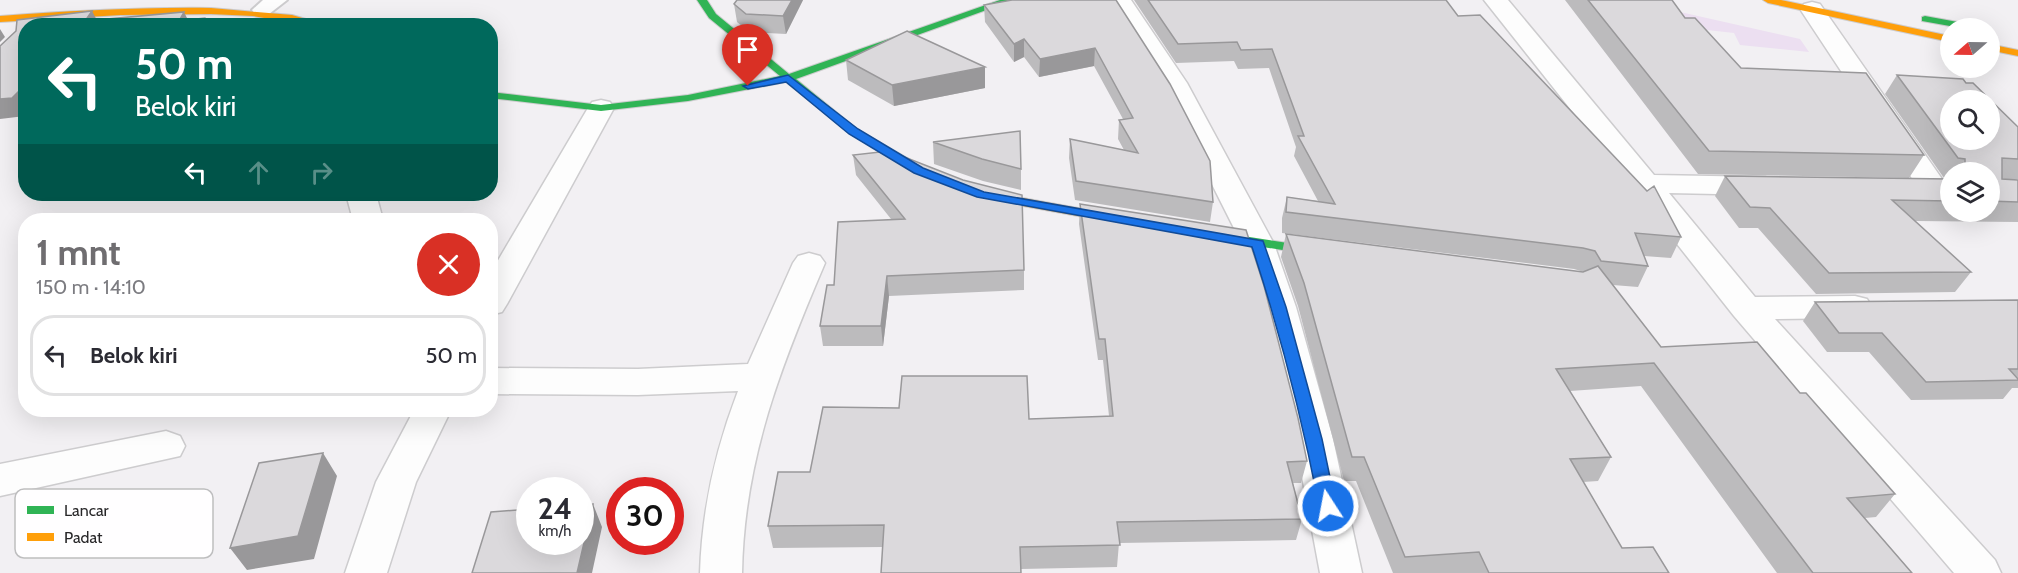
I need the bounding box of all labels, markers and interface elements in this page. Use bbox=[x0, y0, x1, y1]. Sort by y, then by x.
north arrow bbox=[1940, 18, 2000, 78]
map controls bbox=[1940, 18, 2000, 222]
pin bbox=[722, 24, 773, 86]
icon: arrive bbox=[731, 33, 764, 66]
text: 50 m bbox=[135, 38, 233, 90]
icon: left bbox=[36, 42, 114, 120]
text: Belok kiri bbox=[135, 90, 236, 123]
button: search bbox=[1940, 90, 2000, 150]
icon: left bbox=[179, 156, 212, 189]
icon: ahead bbox=[242, 156, 275, 189]
icon: right bbox=[305, 156, 338, 189]
button: layers bbox=[1940, 162, 2000, 222]
text: 1 mnt bbox=[36, 230, 121, 274]
button: close bbox=[417, 233, 480, 296]
text: 150 m · 14:10 bbox=[36, 275, 146, 299]
icon: left bbox=[39, 339, 72, 372]
text: Belok kiri bbox=[90, 342, 177, 369]
text: 50 m bbox=[425, 342, 477, 369]
position arrow bbox=[1296, 474, 1360, 538]
speed limit sign: 30 bbox=[606, 477, 684, 555]
legend bbox=[15, 489, 213, 558]
text: 24 bbox=[538, 490, 572, 527]
text: Lancar bbox=[64, 501, 110, 520]
text: km/h bbox=[539, 522, 571, 540]
text: Padat bbox=[64, 528, 103, 547]

